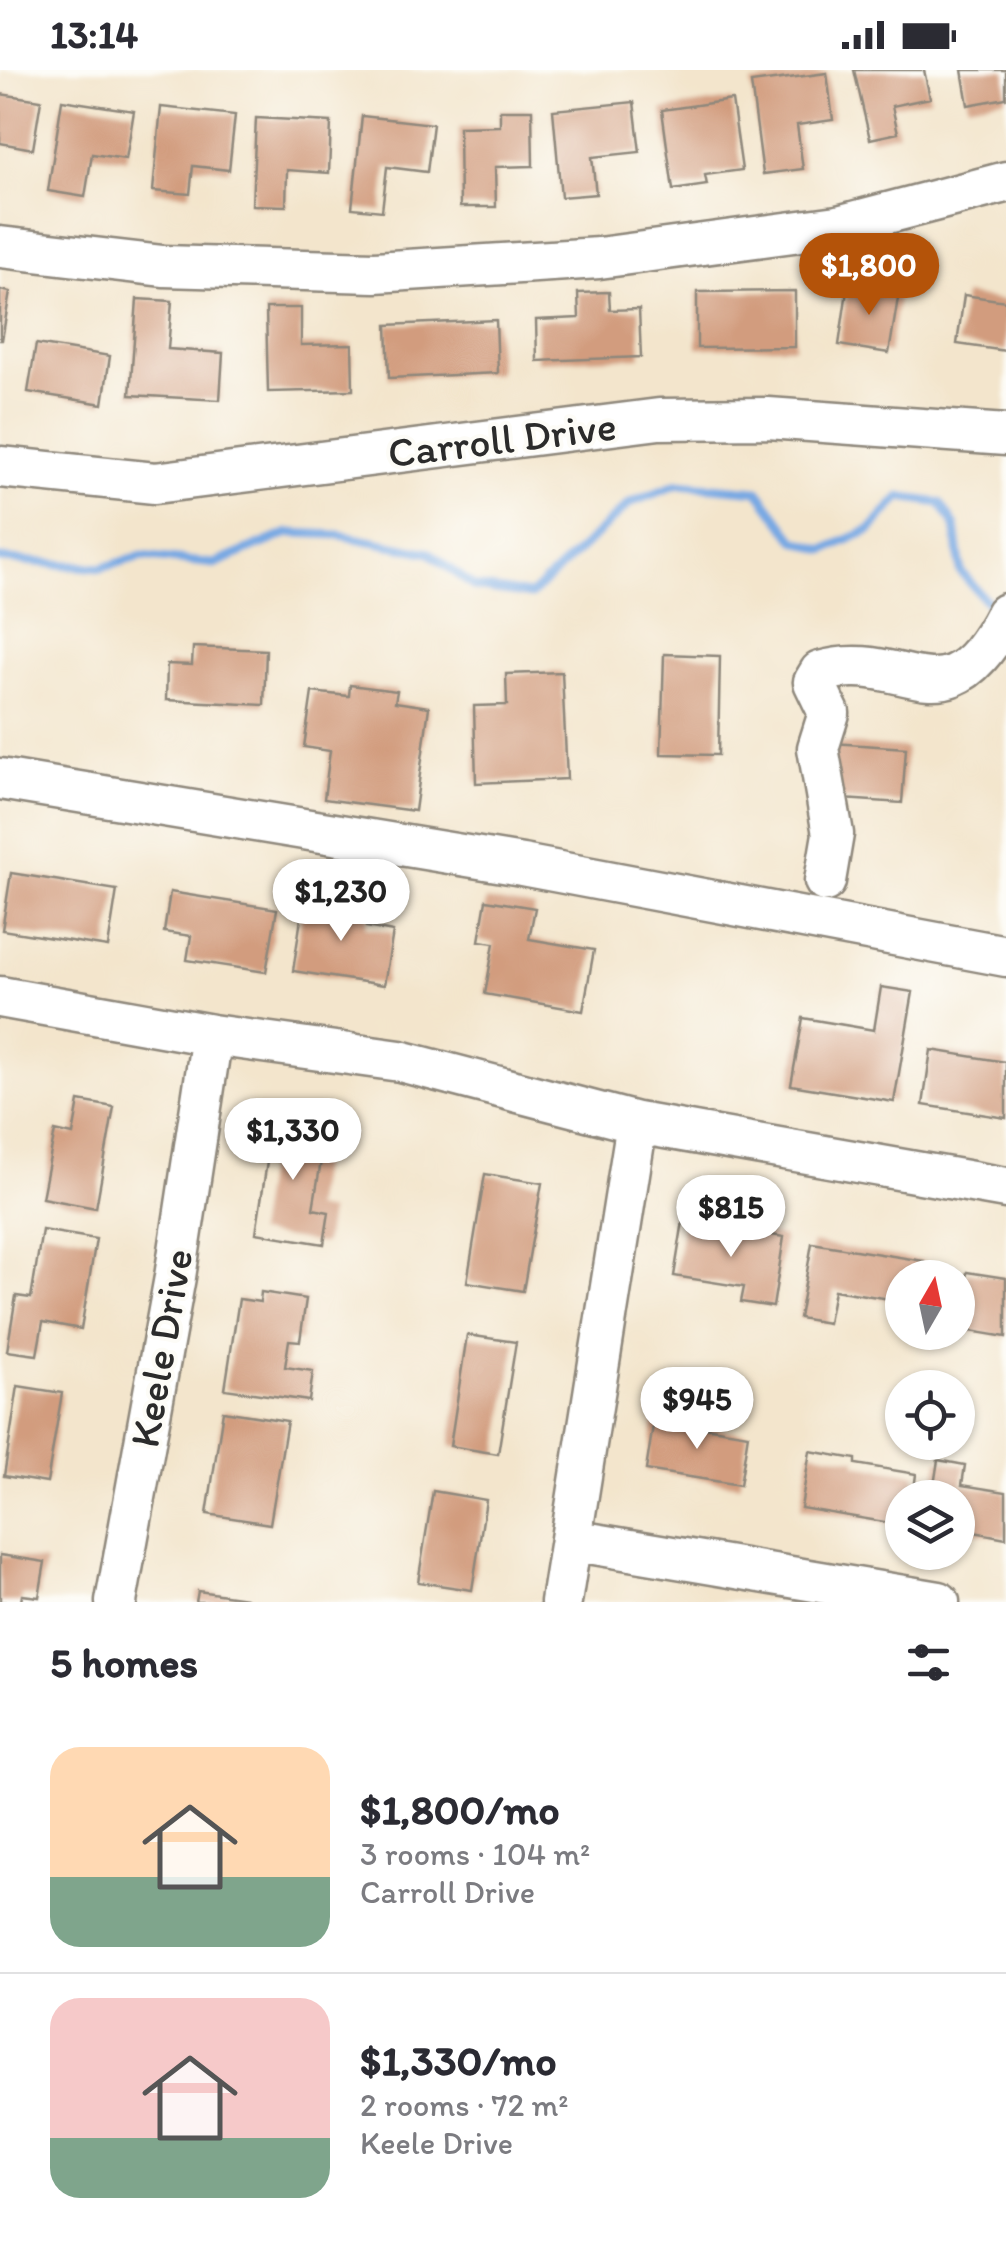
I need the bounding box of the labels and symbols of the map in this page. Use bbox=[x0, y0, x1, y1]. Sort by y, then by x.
pin: $1,800 bbox=[788, 233, 950, 318]
street label: Carroll Drive bbox=[385, 400, 619, 478]
pin: $1,230 bbox=[260, 859, 422, 944]
pin: $1,330 bbox=[212, 1098, 374, 1183]
pin: $815 bbox=[672, 1175, 790, 1260]
street label: Keele Drive bbox=[118, 1245, 204, 1451]
north arrow bbox=[885, 1260, 975, 1350]
pin: $945 bbox=[638, 1367, 756, 1452]

